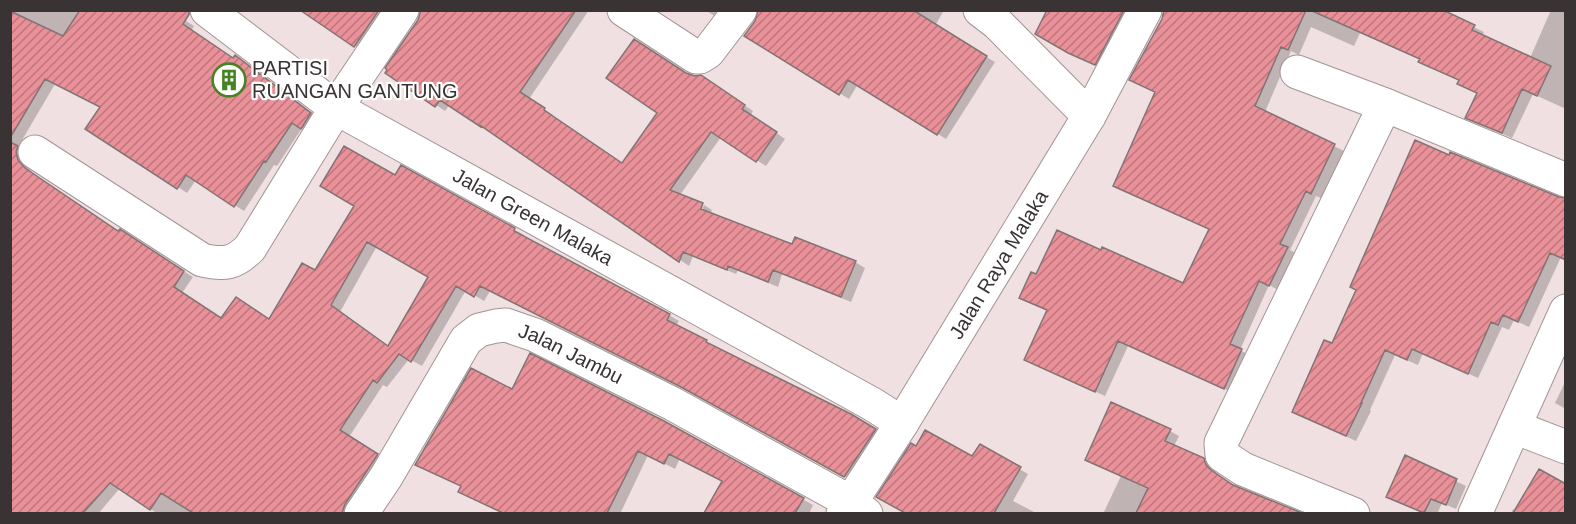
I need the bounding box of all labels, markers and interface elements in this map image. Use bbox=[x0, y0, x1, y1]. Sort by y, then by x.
place label: PARTISI RUANGAN GANTUNG bbox=[252, 57, 458, 102]
building icon: PARTISI RUANGAN GANTUNG bbox=[211, 62, 247, 98]
street label: Jalan Green Malaka bbox=[449, 164, 617, 270]
street label: Jalan Raya Malaka bbox=[945, 185, 1053, 343]
street label: Jalan Jambu bbox=[516, 319, 627, 388]

